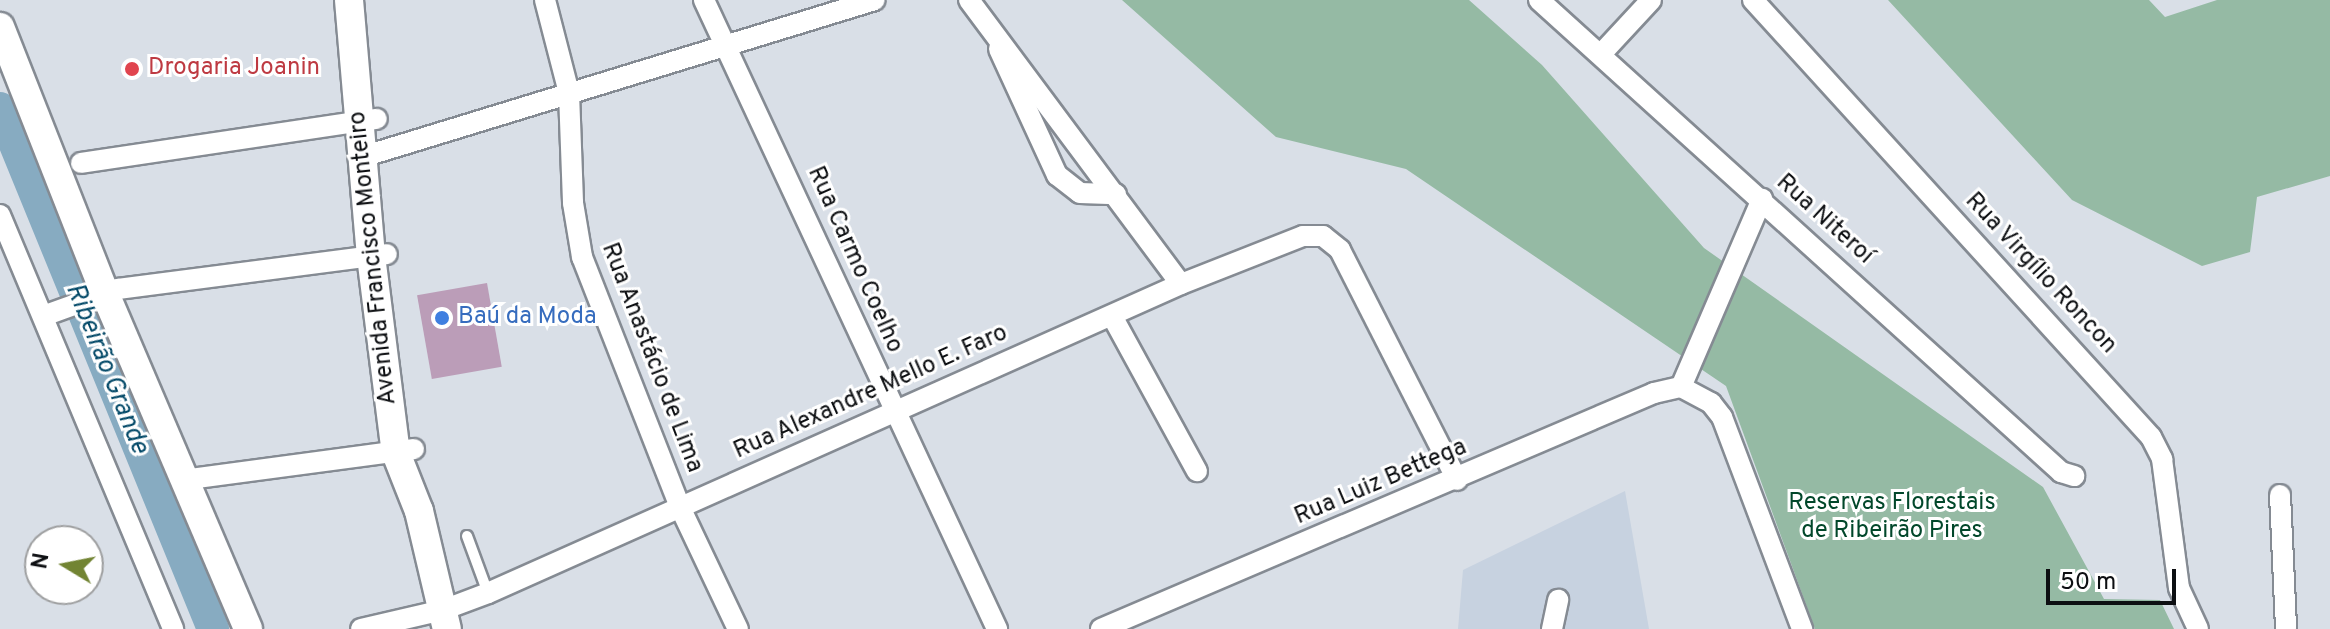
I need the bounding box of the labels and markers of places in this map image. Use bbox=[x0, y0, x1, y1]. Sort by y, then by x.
place label: Drogaria Joanin bbox=[148, 55, 320, 83]
marker: Drogaria Joanin bbox=[123, 60, 141, 78]
place label: Baú da Moda bbox=[458, 304, 597, 332]
marker: Baú da Moda bbox=[433, 309, 451, 327]

